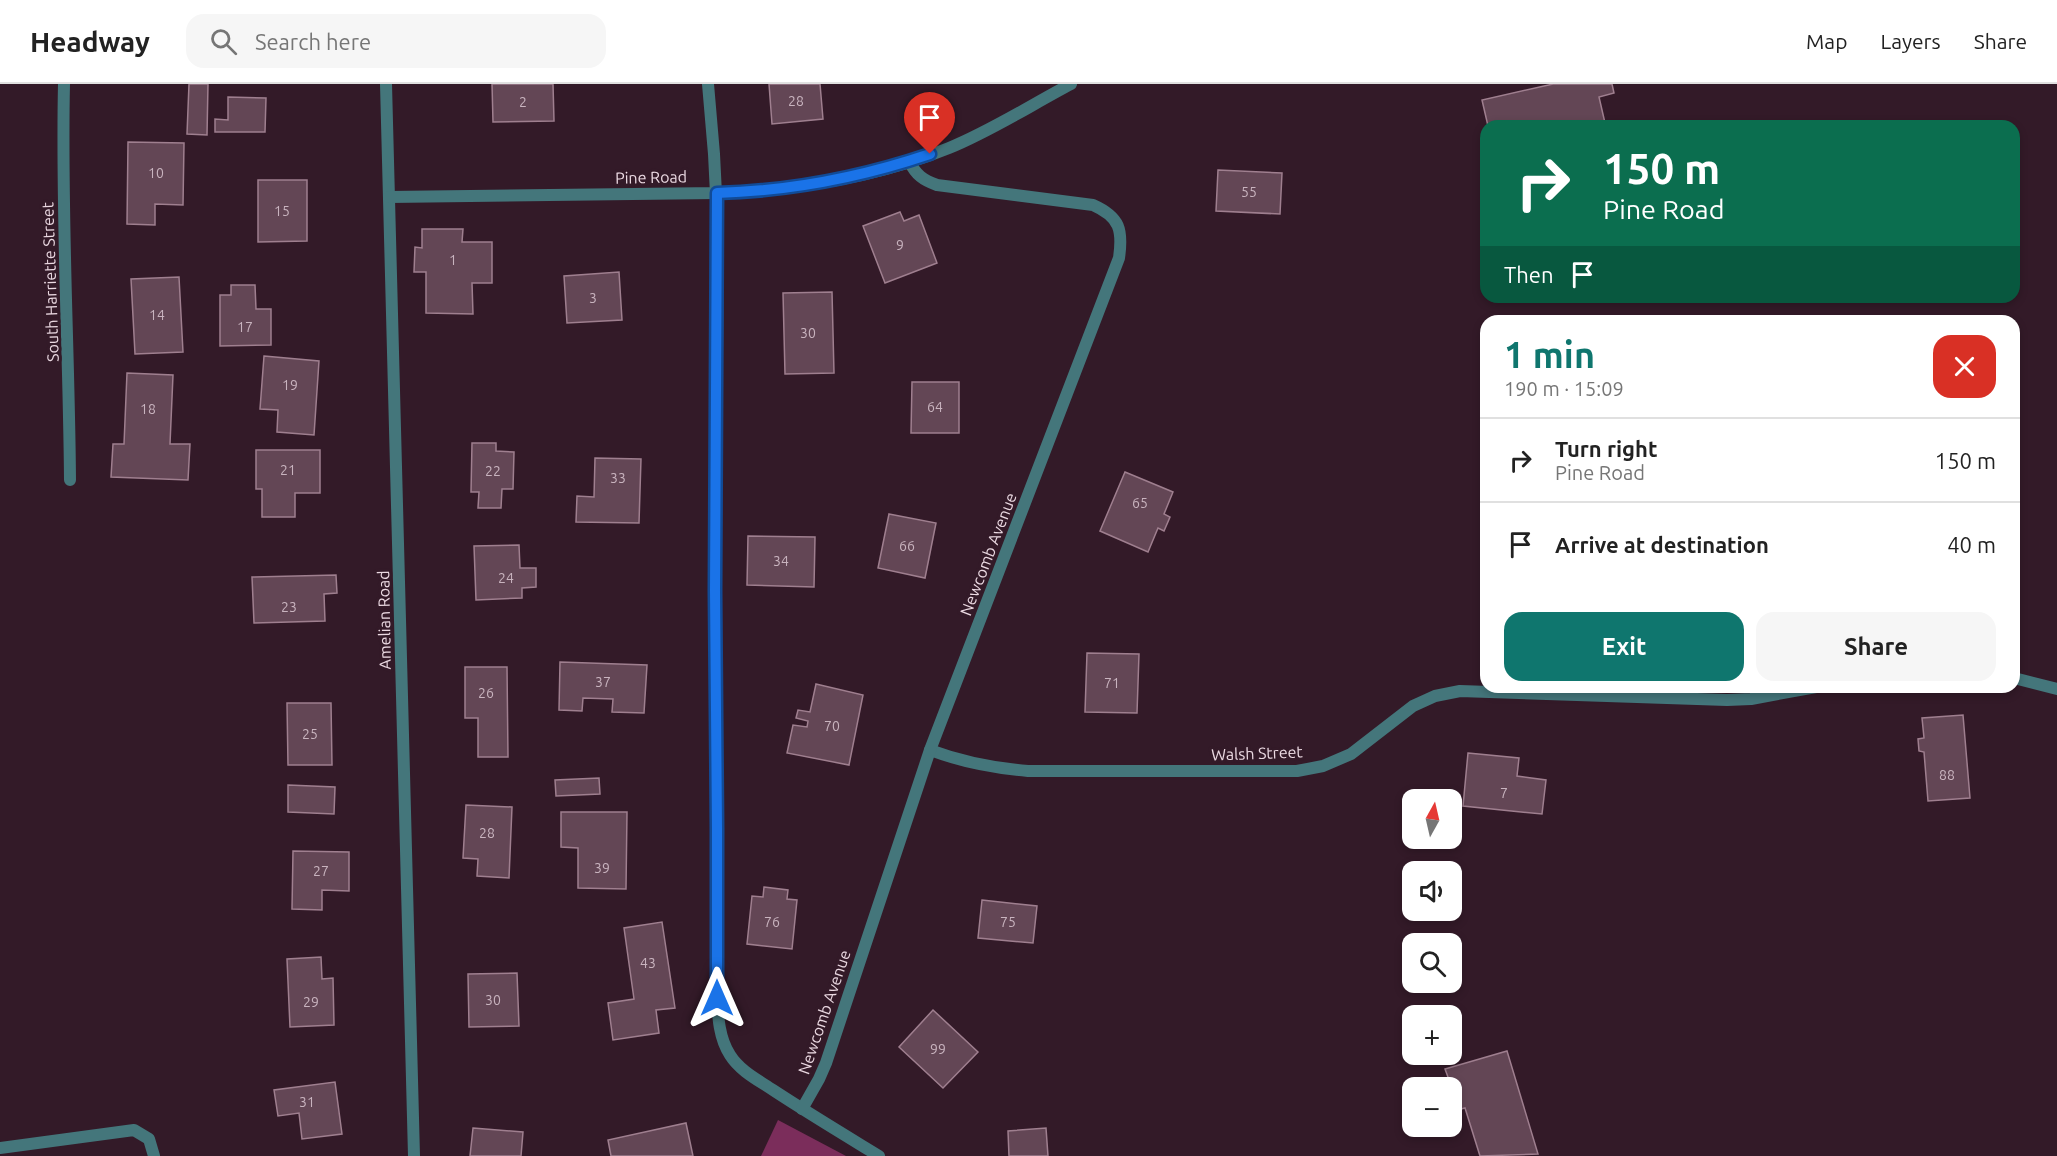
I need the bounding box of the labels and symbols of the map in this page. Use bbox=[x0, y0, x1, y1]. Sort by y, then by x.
pin bbox=[904, 92, 955, 154]
house number: 28 bbox=[788, 93, 804, 109]
house number: 2 bbox=[519, 94, 527, 110]
house number: 10 bbox=[148, 165, 164, 181]
street label: Pine Road bbox=[615, 167, 687, 187]
house number: 55 bbox=[1241, 184, 1257, 200]
street label: South Harriette Street bbox=[38, 201, 62, 362]
house number: 15 bbox=[274, 203, 290, 219]
house number: 9 bbox=[896, 237, 904, 253]
house number: 1 bbox=[449, 252, 457, 268]
house number: 3 bbox=[589, 290, 597, 306]
house number: 14 bbox=[149, 307, 165, 323]
house number: 17 bbox=[237, 319, 253, 335]
house number: 30 bbox=[800, 325, 816, 341]
house number: 19 bbox=[282, 377, 298, 393]
house number: 64 bbox=[927, 399, 943, 415]
house number: 18 bbox=[140, 401, 156, 417]
house number: 21 bbox=[280, 462, 296, 478]
house number: 22 bbox=[485, 463, 501, 479]
house number: 33 bbox=[610, 470, 626, 486]
street label: Newcomb Avenue bbox=[956, 490, 1020, 618]
house number: 65 bbox=[1132, 495, 1148, 511]
house number: 66 bbox=[899, 538, 915, 554]
house number: 34 bbox=[773, 553, 789, 569]
street label: Amelian Road bbox=[374, 570, 394, 670]
house number: 24 bbox=[498, 570, 514, 586]
house number: 23 bbox=[281, 599, 297, 615]
house number: 37 bbox=[595, 674, 611, 690]
house number: 71 bbox=[1104, 675, 1120, 691]
house number: 26 bbox=[478, 685, 494, 701]
house number: 70 bbox=[824, 718, 840, 734]
house number: 25 bbox=[302, 726, 318, 742]
street label: Walsh Street bbox=[1211, 742, 1304, 764]
house number: 88 bbox=[1939, 767, 1955, 783]
house number: 7 bbox=[1500, 785, 1508, 801]
north arrow bbox=[1402, 789, 1462, 849]
house number: 28 bbox=[479, 825, 495, 841]
house number: 39 bbox=[594, 860, 610, 876]
house number: 27 bbox=[313, 863, 329, 879]
house number: 76 bbox=[764, 914, 780, 930]
house number: 75 bbox=[1000, 914, 1016, 930]
street label: Newcomb Avenue bbox=[794, 948, 854, 1076]
house number: 43 bbox=[640, 955, 656, 971]
position arrow bbox=[685, 966, 749, 1030]
house number: 30 bbox=[485, 992, 501, 1008]
house number: 29 bbox=[303, 994, 319, 1010]
house number: 99 bbox=[930, 1041, 946, 1057]
house number: 31 bbox=[299, 1094, 315, 1110]

